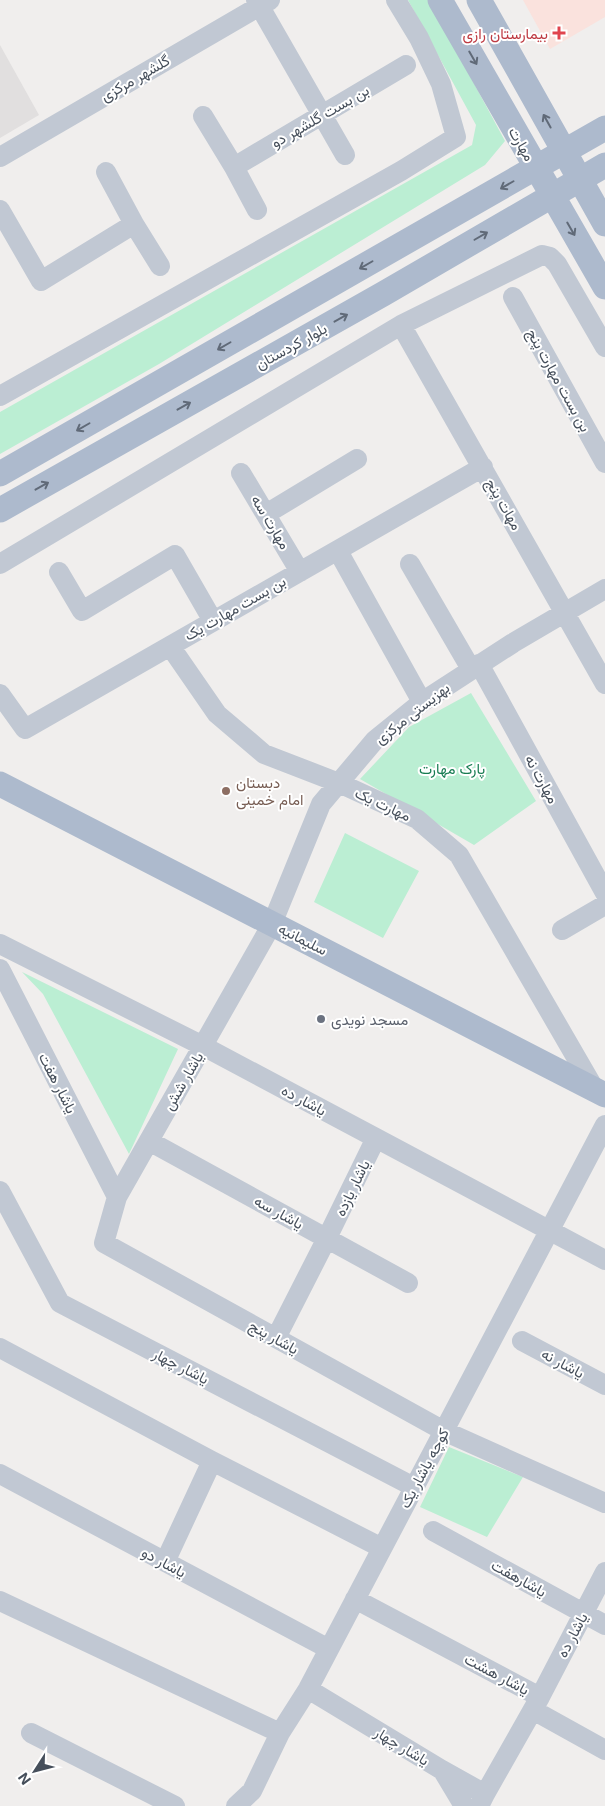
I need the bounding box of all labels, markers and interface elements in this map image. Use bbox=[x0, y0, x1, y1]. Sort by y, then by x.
place label: بیمارستان رازی bbox=[462, 24, 548, 44]
marker: بیمارستان رازی bbox=[552, 26, 566, 40]
street label: گلشهر مرکزی bbox=[97, 50, 174, 106]
one-way arrow bbox=[468, 50, 478, 65]
street label: بن بست گلشهر دو bbox=[268, 80, 373, 153]
one-way arrow bbox=[541, 114, 551, 128]
street label: مهارت bbox=[505, 123, 539, 165]
one-way arrow bbox=[500, 180, 514, 190]
one-way arrow bbox=[567, 221, 577, 236]
one-way arrow bbox=[474, 231, 488, 241]
one-way arrow bbox=[359, 261, 373, 271]
one-way arrow bbox=[333, 312, 347, 322]
street label: بلوار کردستان bbox=[252, 319, 330, 373]
street label: بن بست مهارت پنج bbox=[521, 325, 595, 436]
one-way arrow bbox=[217, 341, 232, 351]
one-way arrow bbox=[176, 401, 191, 410]
one-way arrow bbox=[77, 422, 91, 432]
street label: مهات پنج bbox=[480, 475, 526, 534]
one-way arrow bbox=[35, 481, 50, 491]
street label: مهارت سه bbox=[247, 491, 295, 553]
street label: بن بست مهارت یک bbox=[181, 571, 290, 646]
street label: بهزیستی مرکزی bbox=[371, 678, 454, 749]
street label: مهارت نه bbox=[521, 751, 563, 807]
park label: پارک مهارت bbox=[419, 759, 485, 779]
place label: دبستان امام خمینی bbox=[236, 773, 303, 810]
street label: مهارت یک bbox=[352, 783, 414, 825]
marker: دبستان امام خمینی bbox=[220, 785, 232, 797]
street label: سلیمانیه bbox=[275, 919, 331, 959]
place label: مسجد نویدی bbox=[331, 1010, 408, 1030]
marker: مسجد نویدی bbox=[315, 1013, 327, 1025]
street label: یاشار شش bbox=[159, 1048, 208, 1114]
street label: یاشار هفت bbox=[35, 1049, 81, 1117]
street label: یاشار ده bbox=[278, 1080, 330, 1120]
street label: یاشار یازده bbox=[330, 1157, 374, 1219]
street label: یاشار سه bbox=[251, 1191, 307, 1233]
street label: یاشار پنج bbox=[245, 1316, 302, 1360]
street label: یاشار چهار bbox=[148, 1343, 212, 1389]
street label: یاشار نه bbox=[538, 1344, 588, 1382]
street label: کوچه یاشار یک bbox=[395, 1424, 454, 1512]
street label: یاشار دو bbox=[139, 1542, 189, 1582]
street label: یاشارهفت bbox=[488, 1555, 550, 1601]
street label: یاشار ده bbox=[552, 1609, 592, 1661]
street label: یاشار هشت bbox=[461, 1649, 533, 1699]
street label: یاشار چهار bbox=[370, 1722, 433, 1771]
north arrow bbox=[10, 1746, 60, 1796]
text: N bbox=[14, 1770, 34, 1788]

